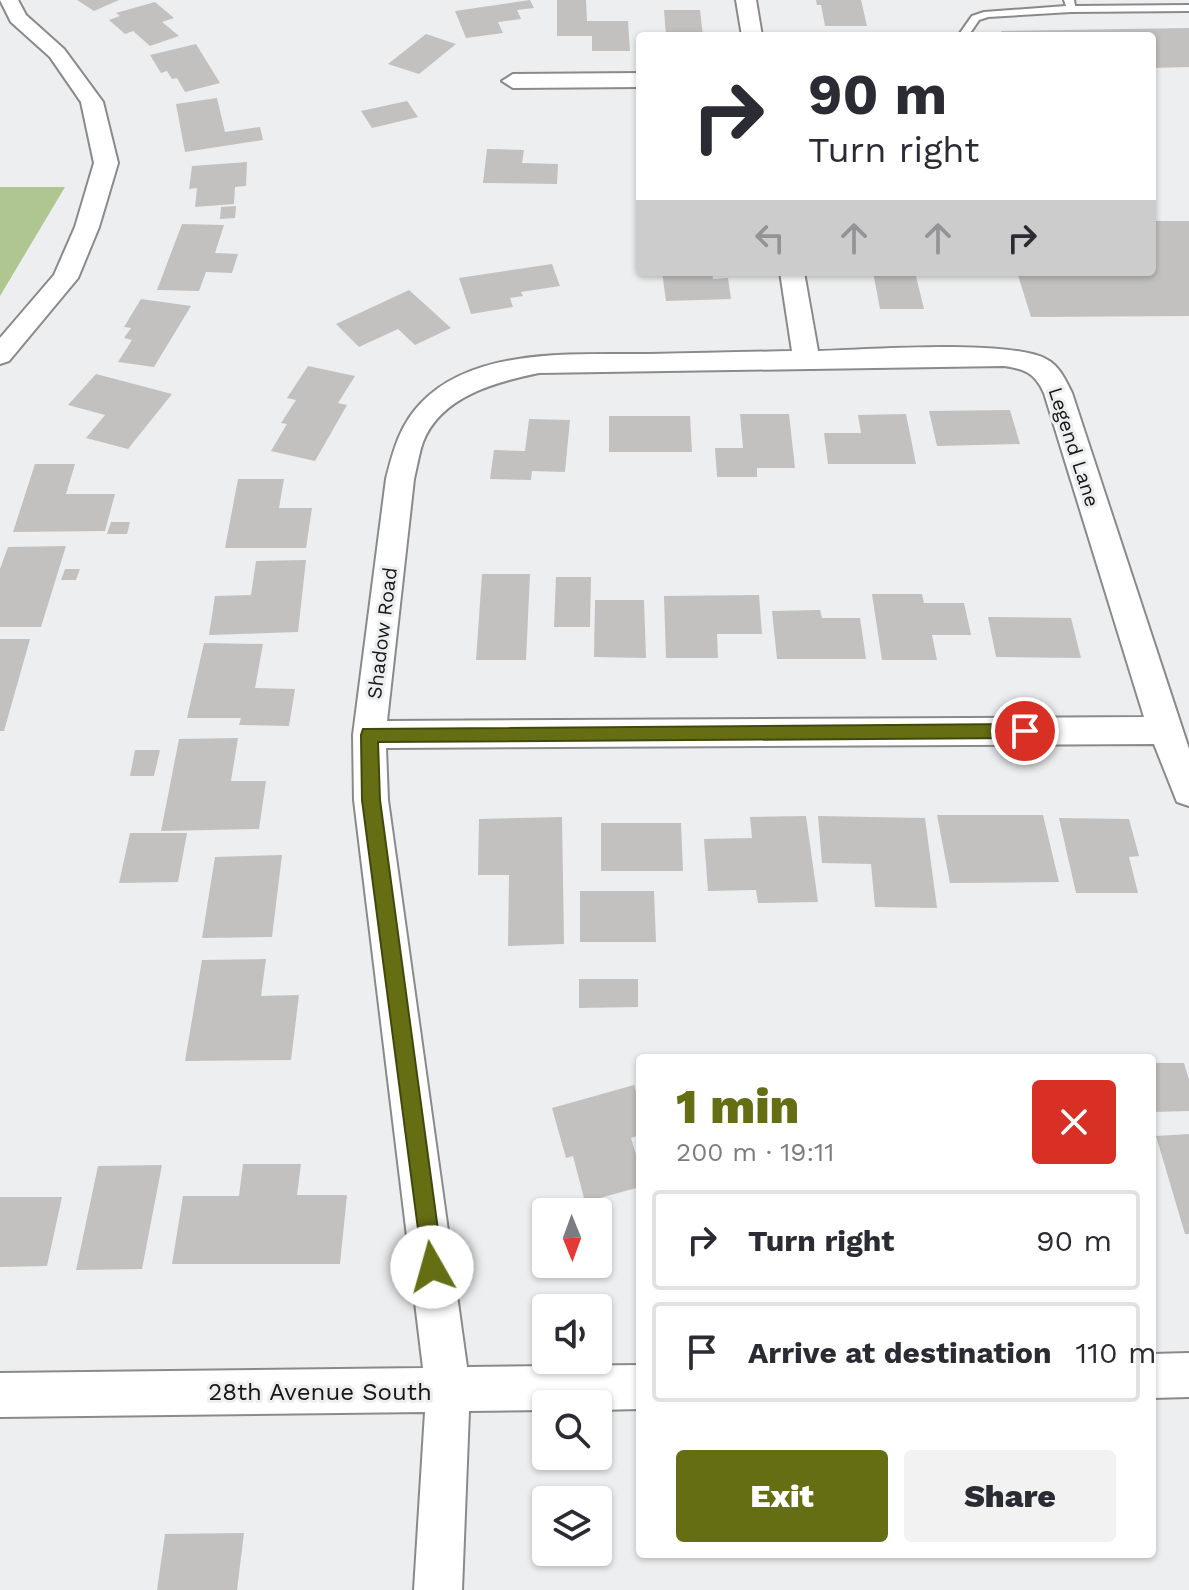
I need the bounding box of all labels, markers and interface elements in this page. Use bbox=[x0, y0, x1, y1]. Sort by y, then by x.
text: 90 m bbox=[808, 62, 947, 128]
icon: right bbox=[676, 64, 780, 168]
text: Turn right bbox=[808, 129, 979, 171]
icon: left bbox=[748, 216, 792, 260]
icon: ahead bbox=[832, 216, 876, 260]
icon: ahead bbox=[916, 216, 960, 260]
icon: right bbox=[1000, 216, 1044, 260]
street label: Legend Lane bbox=[1043, 384, 1105, 510]
street label: Shadow Road bbox=[362, 566, 402, 700]
pin bbox=[991, 697, 1059, 765]
icon: arrive bbox=[1003, 709, 1047, 753]
text: 1 min bbox=[676, 1078, 799, 1135]
button: close bbox=[1032, 1080, 1116, 1164]
text: 200 m · 19:11 bbox=[676, 1137, 834, 1167]
north arrow bbox=[532, 1198, 612, 1278]
map controls bbox=[532, 1198, 612, 1566]
icon: right bbox=[680, 1218, 724, 1262]
text: Turn right bbox=[748, 1223, 894, 1258]
text: 90 m bbox=[1036, 1223, 1112, 1258]
position arrow bbox=[390, 1225, 474, 1309]
button: sound bbox=[532, 1294, 612, 1374]
icon: arrive bbox=[680, 1330, 724, 1374]
text: Arrive at destination bbox=[748, 1335, 1052, 1370]
text: 110 m bbox=[1076, 1335, 1157, 1370]
street label: 28th Avenue South bbox=[208, 1378, 432, 1406]
button: search bbox=[532, 1390, 612, 1470]
button: Exit bbox=[676, 1450, 888, 1542]
button: Share bbox=[904, 1450, 1116, 1542]
button: layers bbox=[532, 1486, 612, 1566]

